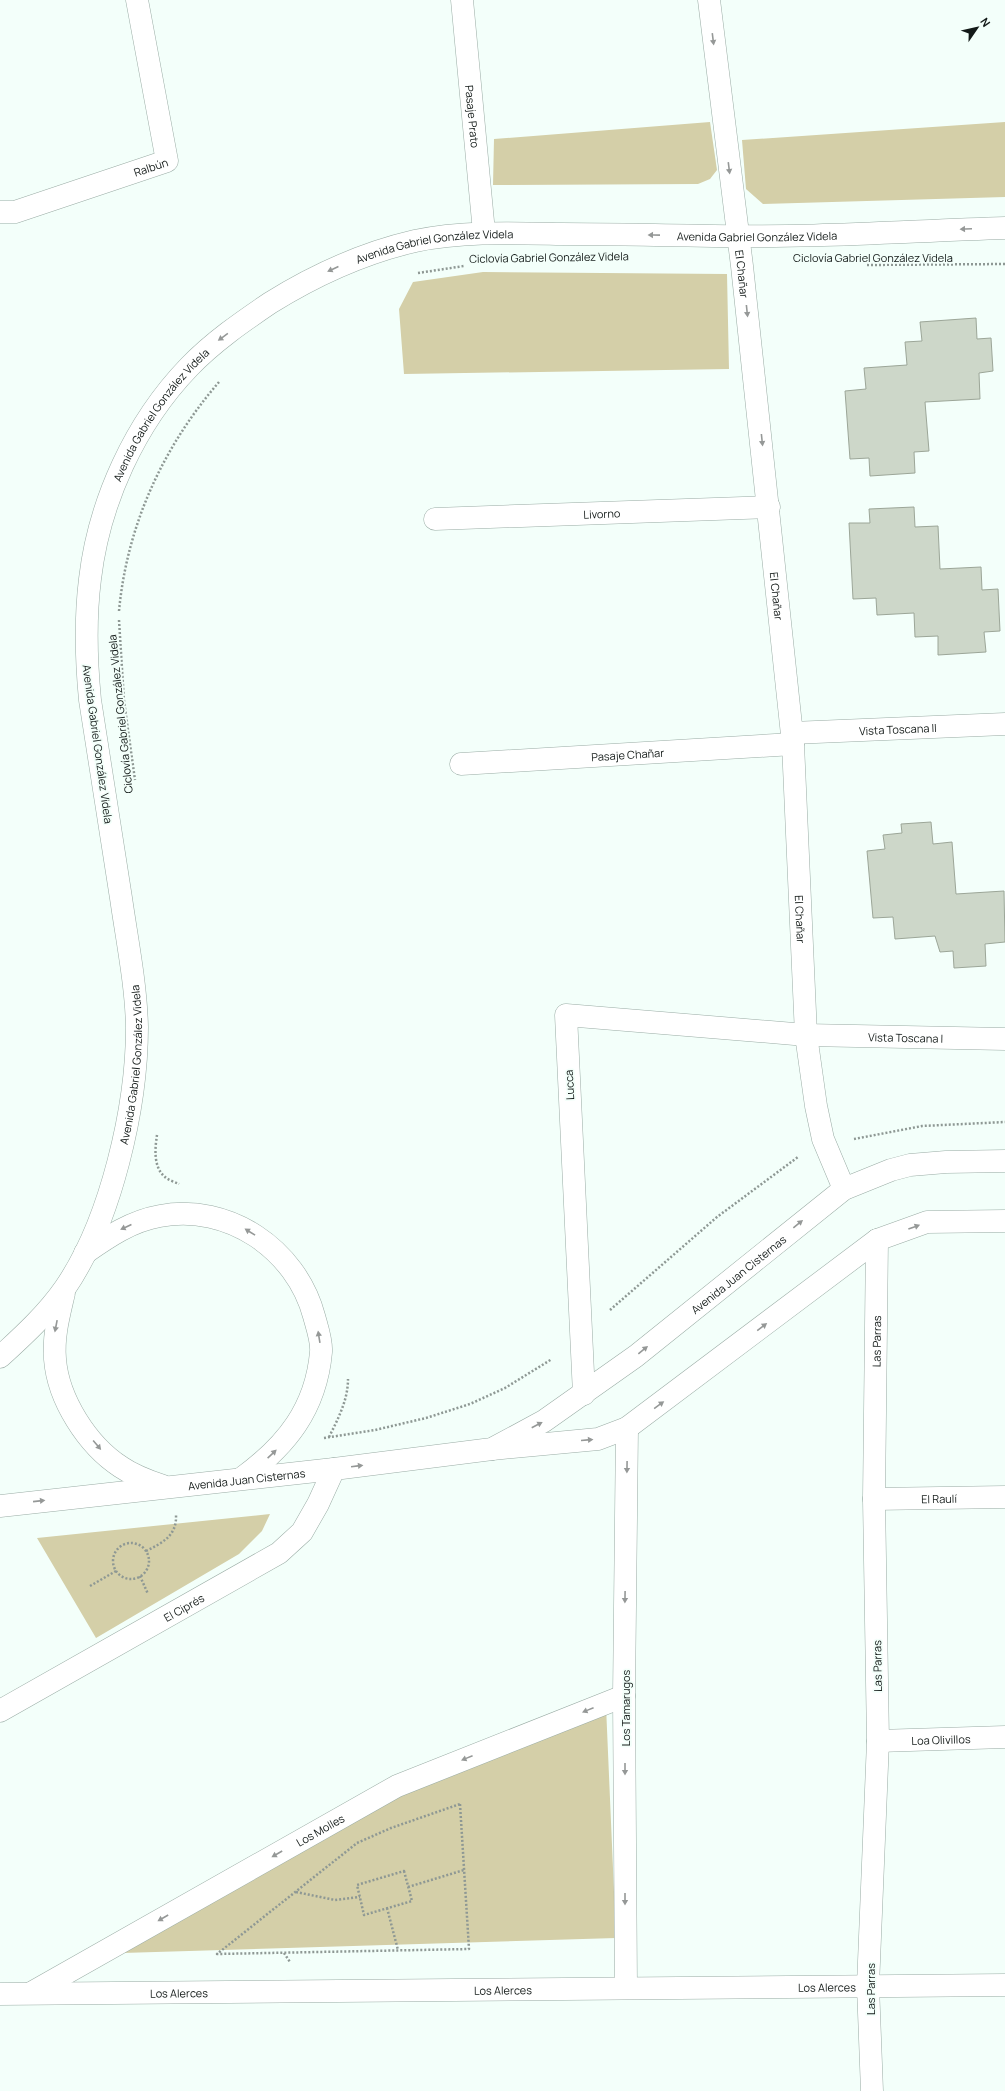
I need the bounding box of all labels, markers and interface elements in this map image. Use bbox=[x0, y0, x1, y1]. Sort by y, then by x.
north arrow bbox=[957, 8, 997, 48]
text: N bbox=[977, 15, 994, 30]
one-way arrow bbox=[710, 33, 717, 45]
street label: Pasaje Prato bbox=[463, 84, 484, 149]
street label: Ralbún bbox=[131, 154, 170, 179]
one-way arrow bbox=[726, 162, 732, 174]
street label: Avenida Gabriel González Videla bbox=[353, 226, 513, 266]
one-way arrow bbox=[960, 226, 972, 233]
street label: Avenida Gabriel González Videla bbox=[677, 227, 837, 244]
one-way arrow bbox=[647, 232, 660, 238]
street label: Ciclovía Gabriel González Videla bbox=[469, 248, 629, 266]
street label: El Chañar bbox=[733, 249, 753, 299]
street label: Ciclovía Gabriel González Videla bbox=[793, 250, 953, 265]
one-way arrow bbox=[328, 266, 339, 272]
one-way arrow bbox=[744, 305, 751, 317]
one-way arrow bbox=[218, 333, 228, 341]
street label: Avenida Gabriel González Videla bbox=[109, 344, 212, 484]
one-way arrow bbox=[758, 434, 765, 446]
street label: Livorno bbox=[583, 505, 621, 521]
street label: El Chañar bbox=[767, 571, 787, 621]
street label: Ciclovía Gabriel González Videla bbox=[104, 634, 136, 794]
street label: Avenida Gabriel González Videla bbox=[79, 664, 117, 824]
street label: Vista Toscana II bbox=[859, 719, 937, 738]
street label: Pasaje Chañar bbox=[591, 744, 665, 764]
street label: El Chañar bbox=[792, 895, 809, 944]
street label: Avenida Gabriel González Videla bbox=[115, 984, 145, 1146]
street label: Vista Toscana I bbox=[868, 1029, 943, 1045]
street label: Lucca bbox=[561, 1070, 577, 1100]
one-way arrow bbox=[793, 1220, 804, 1229]
one-way arrow bbox=[120, 1224, 132, 1230]
one-way arrow bbox=[908, 1224, 920, 1230]
one-way arrow bbox=[244, 1229, 256, 1236]
street label: Avenida Juan Cisternas bbox=[687, 1231, 789, 1317]
street label: Las Parras bbox=[868, 1315, 884, 1367]
one-way arrow bbox=[53, 1320, 59, 1332]
one-way arrow bbox=[757, 1322, 768, 1331]
one-way arrow bbox=[316, 1331, 322, 1343]
one-way arrow bbox=[637, 1346, 648, 1355]
one-way arrow bbox=[653, 1401, 664, 1409]
one-way arrow bbox=[531, 1422, 542, 1428]
one-way arrow bbox=[581, 1437, 593, 1443]
one-way arrow bbox=[92, 1440, 101, 1450]
one-way arrow bbox=[267, 1449, 277, 1459]
one-way arrow bbox=[624, 1461, 630, 1474]
one-way arrow bbox=[351, 1463, 364, 1469]
street label: Avenida Juan Cisternas bbox=[187, 1465, 306, 1493]
street label: El Raulí bbox=[921, 1490, 957, 1506]
one-way arrow bbox=[33, 1498, 45, 1505]
street label: El Ciprés bbox=[161, 1589, 207, 1624]
one-way arrow bbox=[622, 1591, 629, 1603]
street label: Las Parras bbox=[869, 1640, 885, 1692]
street label: Los Tamarugos bbox=[618, 1669, 633, 1746]
one-way arrow bbox=[582, 1708, 594, 1714]
street label: Loa Olivillos bbox=[911, 1731, 971, 1747]
one-way arrow bbox=[462, 1755, 473, 1761]
one-way arrow bbox=[622, 1763, 628, 1776]
street label: Los Molles bbox=[293, 1810, 347, 1849]
one-way arrow bbox=[271, 1850, 282, 1857]
one-way arrow bbox=[622, 1893, 628, 1906]
one-way arrow bbox=[158, 1915, 169, 1921]
street label: Las Parras bbox=[863, 1963, 878, 2015]
street label: Los Alerces bbox=[798, 1979, 856, 1994]
street label: Los Alerces bbox=[474, 1982, 532, 1997]
street label: Los Alerces bbox=[150, 1985, 208, 2000]

